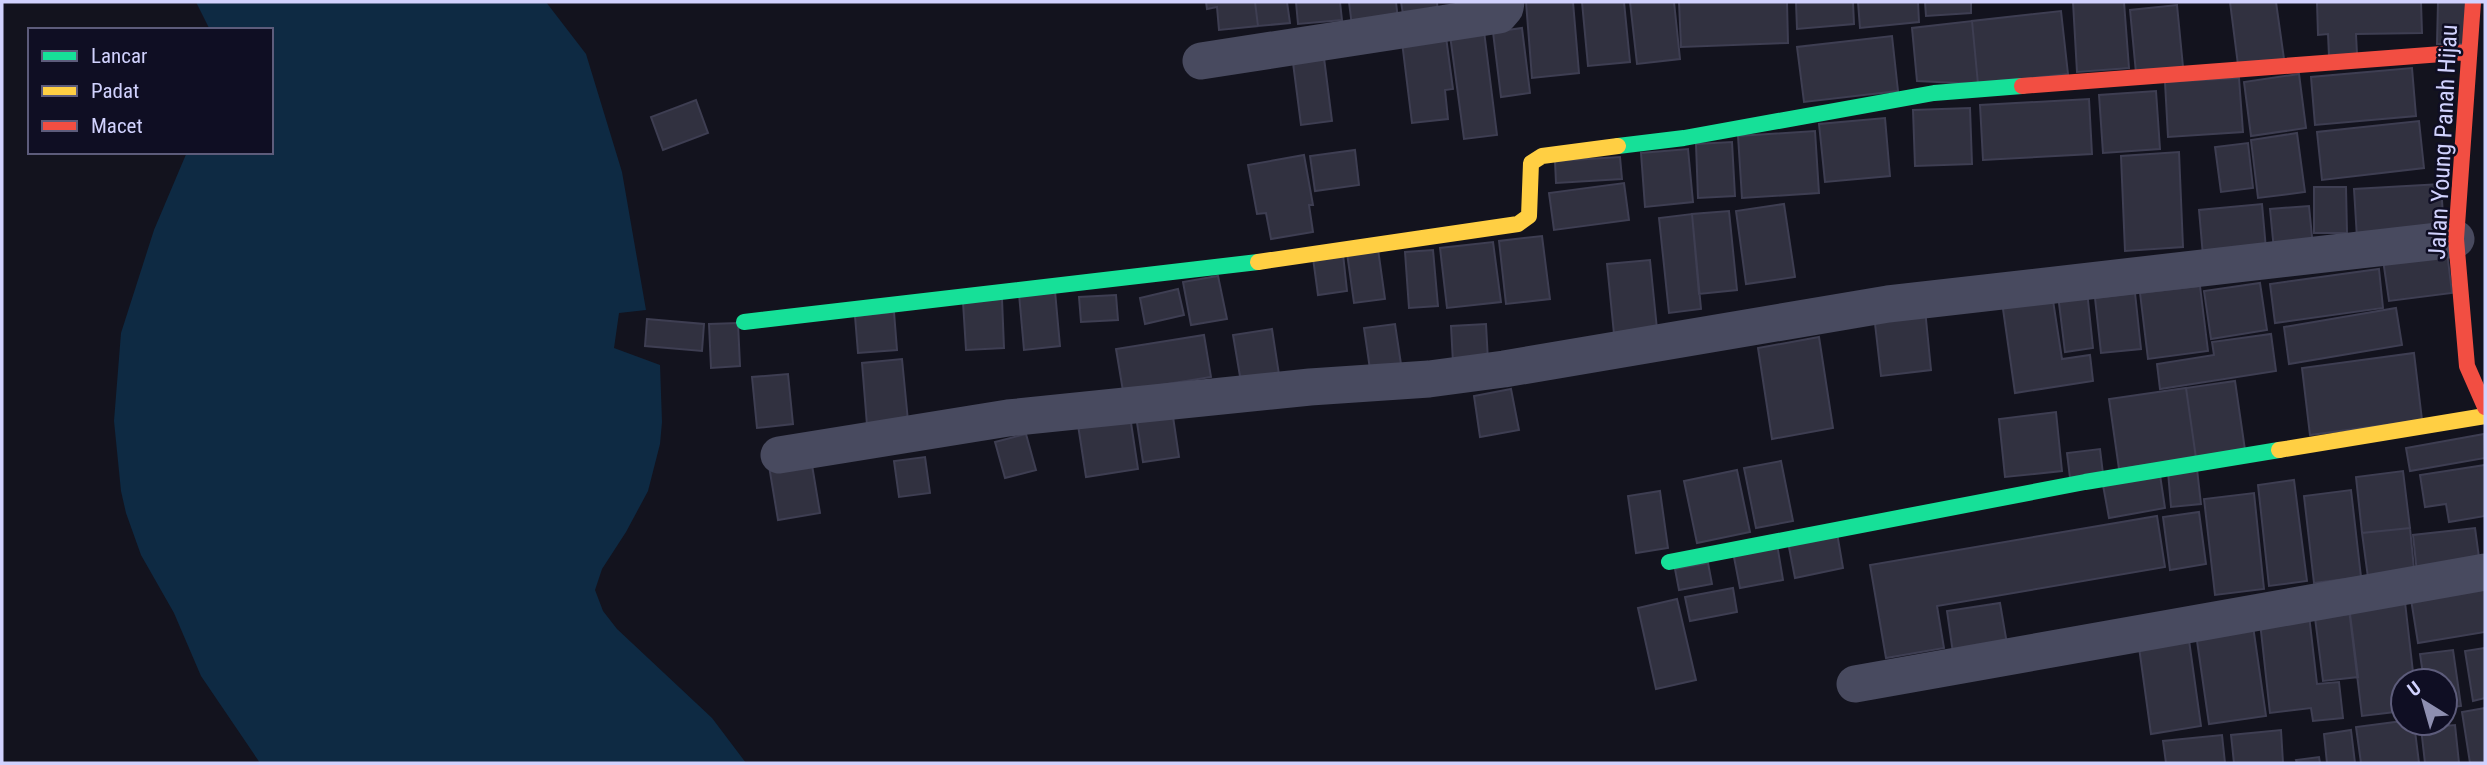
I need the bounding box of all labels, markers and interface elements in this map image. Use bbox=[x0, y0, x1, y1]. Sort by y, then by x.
street label: Jalan Young Panah Hijau bbox=[2423, 24, 2463, 260]
legend bbox=[28, 28, 273, 154]
text: Lancar bbox=[91, 44, 147, 68]
text: Padat bbox=[91, 79, 139, 103]
text: Macet bbox=[91, 114, 143, 138]
north arrow bbox=[2389, 667, 2459, 737]
text: U bbox=[2403, 676, 2425, 701]

